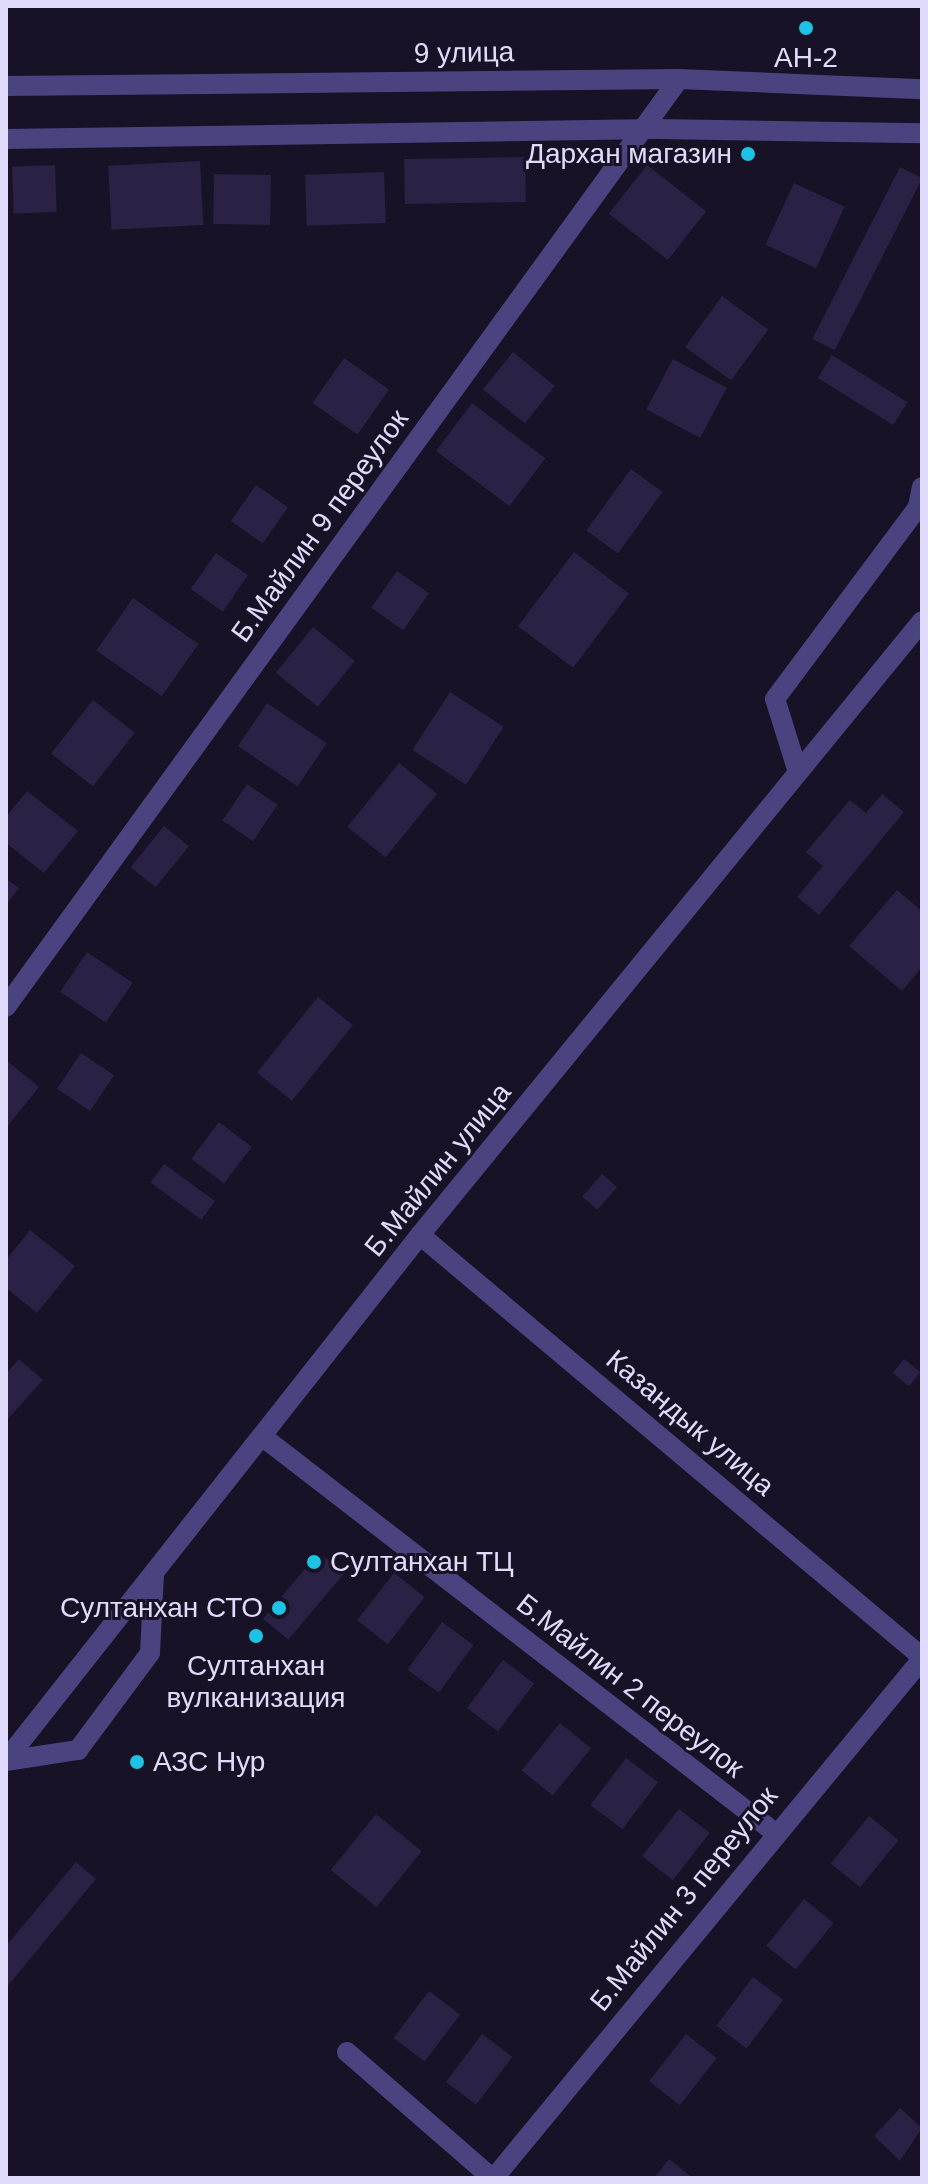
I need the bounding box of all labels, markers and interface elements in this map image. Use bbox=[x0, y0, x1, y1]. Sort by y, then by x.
marker: АН-2 bbox=[797, 19, 815, 37]
street label: 9 улица bbox=[414, 35, 514, 71]
place label: АН-2 bbox=[774, 41, 838, 75]
place label: Дархан магазин bbox=[526, 137, 732, 171]
marker: Дархан магазин bbox=[739, 145, 757, 163]
street label: Б.Майлин 9 переулок bbox=[224, 403, 416, 649]
street label: Б.Майлин улица bbox=[358, 1077, 518, 1263]
street label: Казандык улица bbox=[599, 1343, 781, 1503]
place label: Султанхан ТЦ bbox=[330, 1545, 514, 1579]
marker: Султанхан ТЦ bbox=[305, 1553, 323, 1571]
street label: Б.Майлин 2 переулок bbox=[510, 1587, 750, 1785]
place label: Султанхан СТО bbox=[60, 1591, 263, 1625]
marker: Султанхан СТО bbox=[270, 1599, 288, 1617]
marker: Султанхан вулканизация bbox=[247, 1627, 265, 1645]
place label: Султанхан вулканизация bbox=[167, 1649, 345, 1715]
place label: АЗС Нур bbox=[153, 1745, 265, 1779]
marker: АЗС Нур bbox=[128, 1753, 146, 1771]
street label: Б.Майлин 3 переулок bbox=[583, 1780, 785, 2018]

